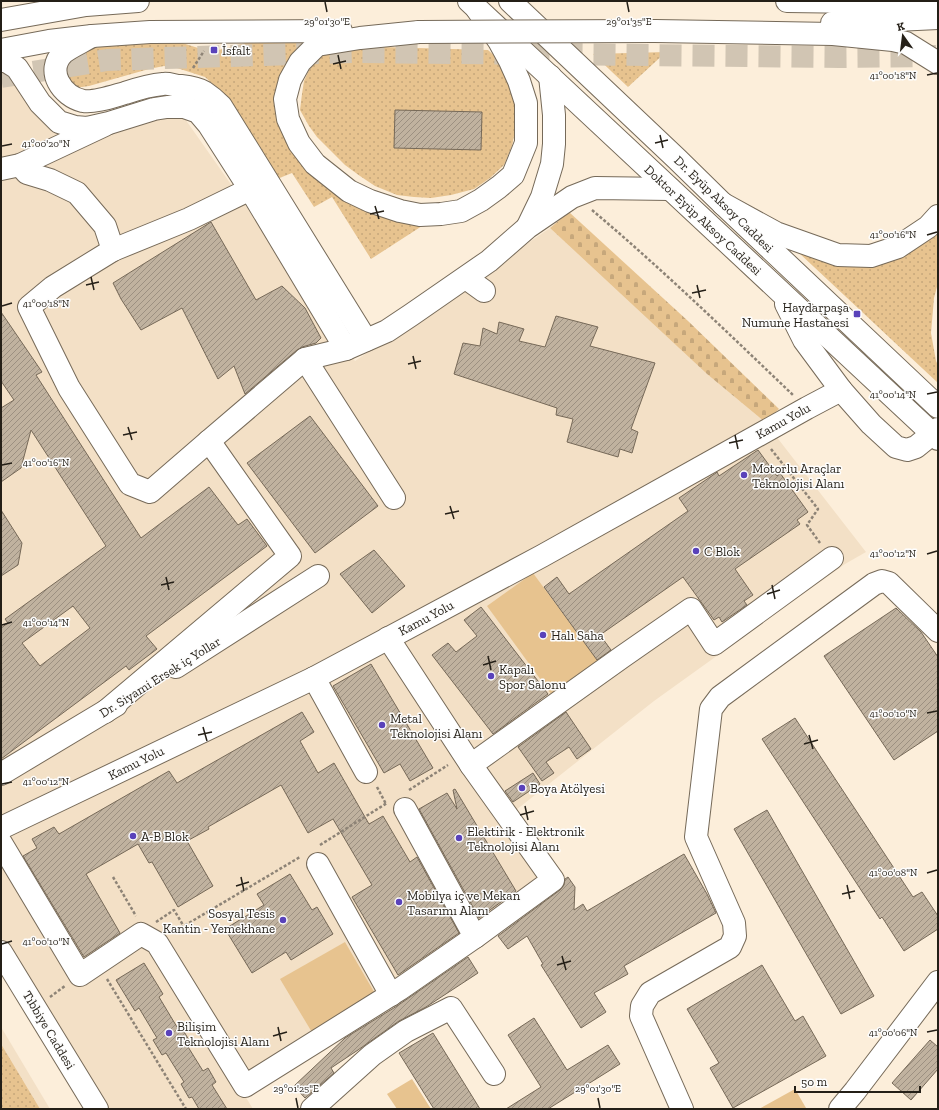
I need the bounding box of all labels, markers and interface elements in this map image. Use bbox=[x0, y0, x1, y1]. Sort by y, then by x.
text: 29°01'30"E bbox=[304, 16, 350, 28]
text: 29°01'35"E bbox=[606, 16, 652, 28]
north arrow bbox=[883, 16, 923, 56]
text: K bbox=[896, 19, 906, 34]
place label: İsfalt bbox=[222, 43, 251, 58]
marker: İsfalt bbox=[209, 45, 219, 55]
text: 41°00'18"N bbox=[870, 70, 917, 82]
text: 41°00'20"N bbox=[22, 138, 71, 150]
street label: Dr. Eyüp Aksoy Caddesi bbox=[671, 153, 777, 256]
street label: Doktor Eyüp Aksoy Caddesi bbox=[641, 162, 765, 278]
text: 41°00'16"N bbox=[870, 229, 917, 241]
text: 41°00'18"N bbox=[23, 298, 70, 310]
place label: Haydarpaşa Numune Hastanesi bbox=[742, 300, 850, 330]
marker: Haydarpaşa Numune Hastanesi bbox=[852, 309, 862, 319]
text: 41°00'14"N bbox=[870, 389, 917, 401]
street label: Kamu Yolu bbox=[753, 400, 814, 442]
text: 41°00'16"N bbox=[23, 457, 70, 469]
place label: Motorlu Araçlar Teknolojisi Alanı bbox=[752, 461, 845, 492]
marker: Motorlu Araçlar Teknolojisi Alanı bbox=[739, 470, 749, 480]
place label: C Blok bbox=[704, 544, 740, 559]
marker: C Blok bbox=[691, 546, 701, 556]
text: 41°00'12"N bbox=[870, 548, 917, 560]
street label: Kamu Yolu bbox=[396, 597, 457, 639]
text: 41°00'14"N bbox=[23, 617, 70, 629]
place label: Halı Saha bbox=[551, 628, 605, 643]
marker: Halı Saha bbox=[538, 630, 548, 640]
street label: Dr. Siyami Ersek iç Yollar bbox=[97, 634, 223, 720]
place label: Kapalı Spor Salonu bbox=[499, 662, 567, 692]
marker: Kapalı Spor Salonu bbox=[486, 671, 496, 681]
text: 41°00'10"N bbox=[869, 708, 917, 720]
place label: Metal Teknolojisi Alanı bbox=[390, 711, 483, 742]
marker: Metal Teknolojisi Alanı bbox=[377, 720, 387, 730]
street label: Kamu Yolu bbox=[106, 743, 167, 783]
text: 41°00'12"N bbox=[23, 776, 70, 788]
place label: Boya Atölyesi bbox=[530, 781, 605, 796]
marker: Boya Atölyesi bbox=[517, 783, 527, 793]
place label: Elektirik - Elektronik Teknolojisi Alanı bbox=[467, 824, 585, 855]
place label: A-B Blok bbox=[141, 829, 189, 844]
marker: A-B Blok bbox=[128, 831, 138, 841]
marker: Elektirik - Elektronik Teknolojisi Alanı bbox=[454, 833, 464, 843]
text: 41°00'08"N bbox=[869, 867, 918, 879]
place label: Mobilya iç ve Mekan Tasarımı Alanı bbox=[407, 888, 521, 918]
marker: Mobilya iç ve Mekan Tasarımı Alanı bbox=[394, 897, 404, 907]
place label: Sosyal Tesis Kantin - Yemekhane bbox=[163, 906, 275, 936]
marker: Sosyal Tesis Kantin - Yemekhane bbox=[278, 915, 288, 925]
text: 41°00'10"N bbox=[22, 936, 70, 948]
street label: Tıbbiye Caddesi bbox=[20, 988, 78, 1072]
place label: Bilişim Teknolojisi Alanı bbox=[177, 1019, 270, 1050]
text: 41°00'06"N bbox=[869, 1027, 918, 1039]
marker: Bilişim Teknolojisi Alanı bbox=[164, 1028, 174, 1038]
scale bar bbox=[795, 1068, 920, 1094]
text: 50 m bbox=[801, 1075, 828, 1089]
text: 29°01'25"E bbox=[273, 1083, 319, 1095]
text: 29°01'30"E bbox=[575, 1083, 621, 1095]

